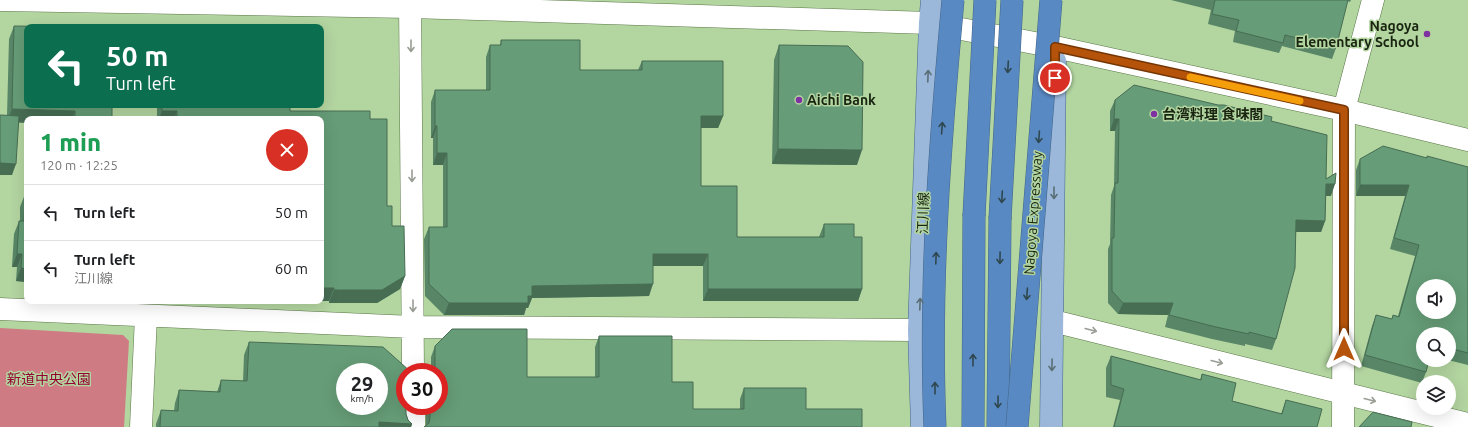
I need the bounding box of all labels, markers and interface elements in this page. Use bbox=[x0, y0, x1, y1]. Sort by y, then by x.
place label: Nagoya Elementary School bbox=[1296, 18, 1419, 50]
marker: Nagoya Elementary School bbox=[1422, 29, 1432, 39]
one-way arrow bbox=[407, 39, 415, 52]
icon: left bbox=[40, 40, 92, 92]
text: 50 m bbox=[106, 40, 168, 71]
one-way arrow bbox=[1005, 60, 1012, 73]
pin bbox=[1038, 61, 1072, 95]
icon: arrive bbox=[1044, 67, 1066, 89]
one-way arrow bbox=[924, 70, 932, 83]
text: Turn left bbox=[106, 73, 176, 93]
place label: Aichi Bank bbox=[807, 92, 876, 108]
marker: Aichi Bank bbox=[794, 95, 804, 105]
place label: 台湾料理 食味閣 bbox=[1162, 106, 1263, 122]
marker: 台湾料理 食味閣 bbox=[1149, 109, 1159, 119]
one-way arrow bbox=[939, 122, 946, 135]
text: 1 min bbox=[40, 129, 101, 156]
button: close bbox=[266, 129, 308, 171]
one-way arrow bbox=[1036, 130, 1043, 143]
street label: Nagoya Expressway bbox=[1021, 150, 1045, 275]
text: 120 m · 12:25 bbox=[40, 158, 118, 172]
one-way arrow bbox=[408, 169, 416, 182]
one-way arrow bbox=[1050, 186, 1058, 199]
one-way arrow bbox=[998, 190, 1005, 203]
street label: 江川線 bbox=[914, 192, 932, 234]
icon: left bbox=[40, 202, 62, 224]
text: Turn left bbox=[74, 204, 135, 221]
text: 50 m bbox=[275, 204, 308, 221]
text: Turn left bbox=[74, 251, 135, 268]
one-way arrow bbox=[996, 251, 1004, 264]
one-way arrow bbox=[932, 252, 939, 265]
icon: left bbox=[40, 258, 62, 280]
text: 60 m bbox=[275, 260, 308, 277]
text: 江川線 bbox=[74, 271, 113, 285]
map controls bbox=[1416, 279, 1456, 415]
button: sound bbox=[1416, 279, 1456, 319]
one-way arrow bbox=[1024, 287, 1031, 300]
one-way arrow bbox=[916, 298, 923, 311]
one-way arrow bbox=[409, 299, 417, 312]
one-way arrow bbox=[1084, 327, 1097, 335]
button: search bbox=[1416, 327, 1456, 367]
position arrow bbox=[1323, 328, 1365, 370]
one-way arrow bbox=[969, 354, 977, 367]
one-way arrow bbox=[1048, 358, 1056, 371]
one-way arrow bbox=[1210, 358, 1223, 366]
speed limit sign: 30 bbox=[396, 363, 448, 415]
park label: 新道中央公園 bbox=[7, 371, 91, 387]
text: 29 bbox=[351, 372, 373, 395]
button: layers bbox=[1416, 375, 1456, 415]
one-way arrow bbox=[931, 382, 939, 395]
text: km/h bbox=[350, 393, 374, 404]
one-way arrow bbox=[994, 395, 1002, 408]
one-way arrow bbox=[1364, 396, 1377, 404]

